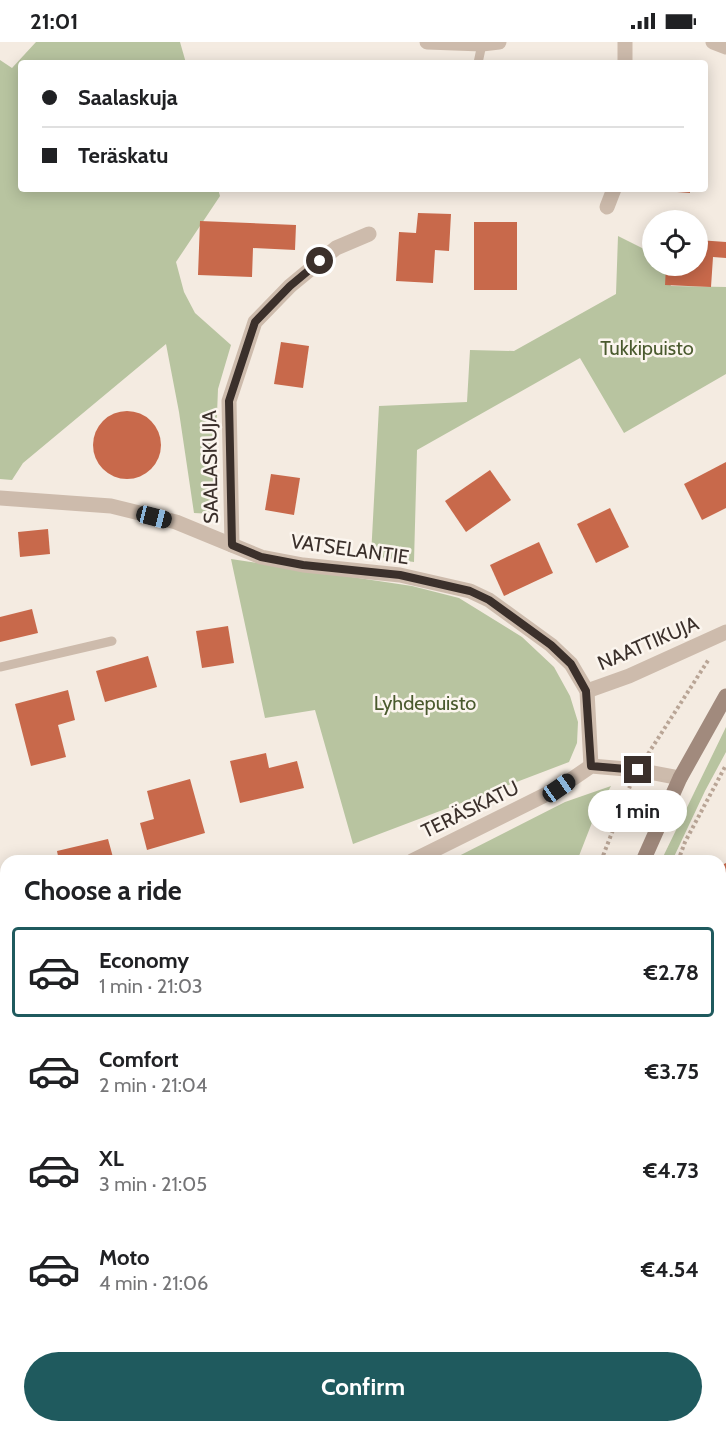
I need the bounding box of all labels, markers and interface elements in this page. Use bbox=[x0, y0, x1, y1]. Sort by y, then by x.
text: 21:01 bbox=[30, 8, 78, 35]
text: Saalaskuja bbox=[78, 84, 178, 111]
text: Teräskatu bbox=[78, 142, 168, 169]
map controls bbox=[642, 210, 708, 276]
button: locate bbox=[642, 210, 708, 276]
route start bbox=[306, 247, 333, 274]
park label: Tukkipuisto bbox=[600, 336, 694, 360]
street label: SAALASKUJA bbox=[197, 409, 223, 524]
car bbox=[134, 504, 174, 530]
street label: VATSELANTIE bbox=[289, 529, 411, 569]
street label: NAATTIKUJA bbox=[594, 611, 703, 675]
park label: Lyhdepuisto bbox=[374, 691, 476, 715]
route end bbox=[624, 756, 651, 783]
car bbox=[539, 770, 579, 806]
street label: TERÄSKATU bbox=[417, 775, 523, 843]
callout: 1 min bbox=[588, 791, 688, 833]
text: 1 min bbox=[615, 799, 660, 823]
text: Choose a ride bbox=[24, 874, 182, 907]
icon: car bbox=[27, 945, 81, 999]
text: Economy bbox=[99, 947, 189, 974]
text: €2.78 bbox=[644, 959, 699, 986]
text: 1 min · 21:03 bbox=[99, 974, 203, 998]
icon: car bbox=[27, 1044, 81, 1098]
text: Comfort bbox=[99, 1046, 178, 1073]
text: €3.75 bbox=[645, 1058, 699, 1085]
text: 2 min · 21:04 bbox=[99, 1073, 207, 1097]
icon: car bbox=[27, 1143, 81, 1197]
text: XL bbox=[99, 1145, 124, 1172]
text: €4.73 bbox=[643, 1157, 699, 1184]
text: 3 min · 21:05 bbox=[99, 1172, 207, 1196]
icon: car bbox=[27, 1242, 81, 1296]
text: Moto bbox=[99, 1244, 150, 1271]
text: €4.54 bbox=[641, 1256, 699, 1283]
text: 4 min · 21:06 bbox=[99, 1271, 208, 1295]
button: Confirm bbox=[24, 1352, 702, 1421]

